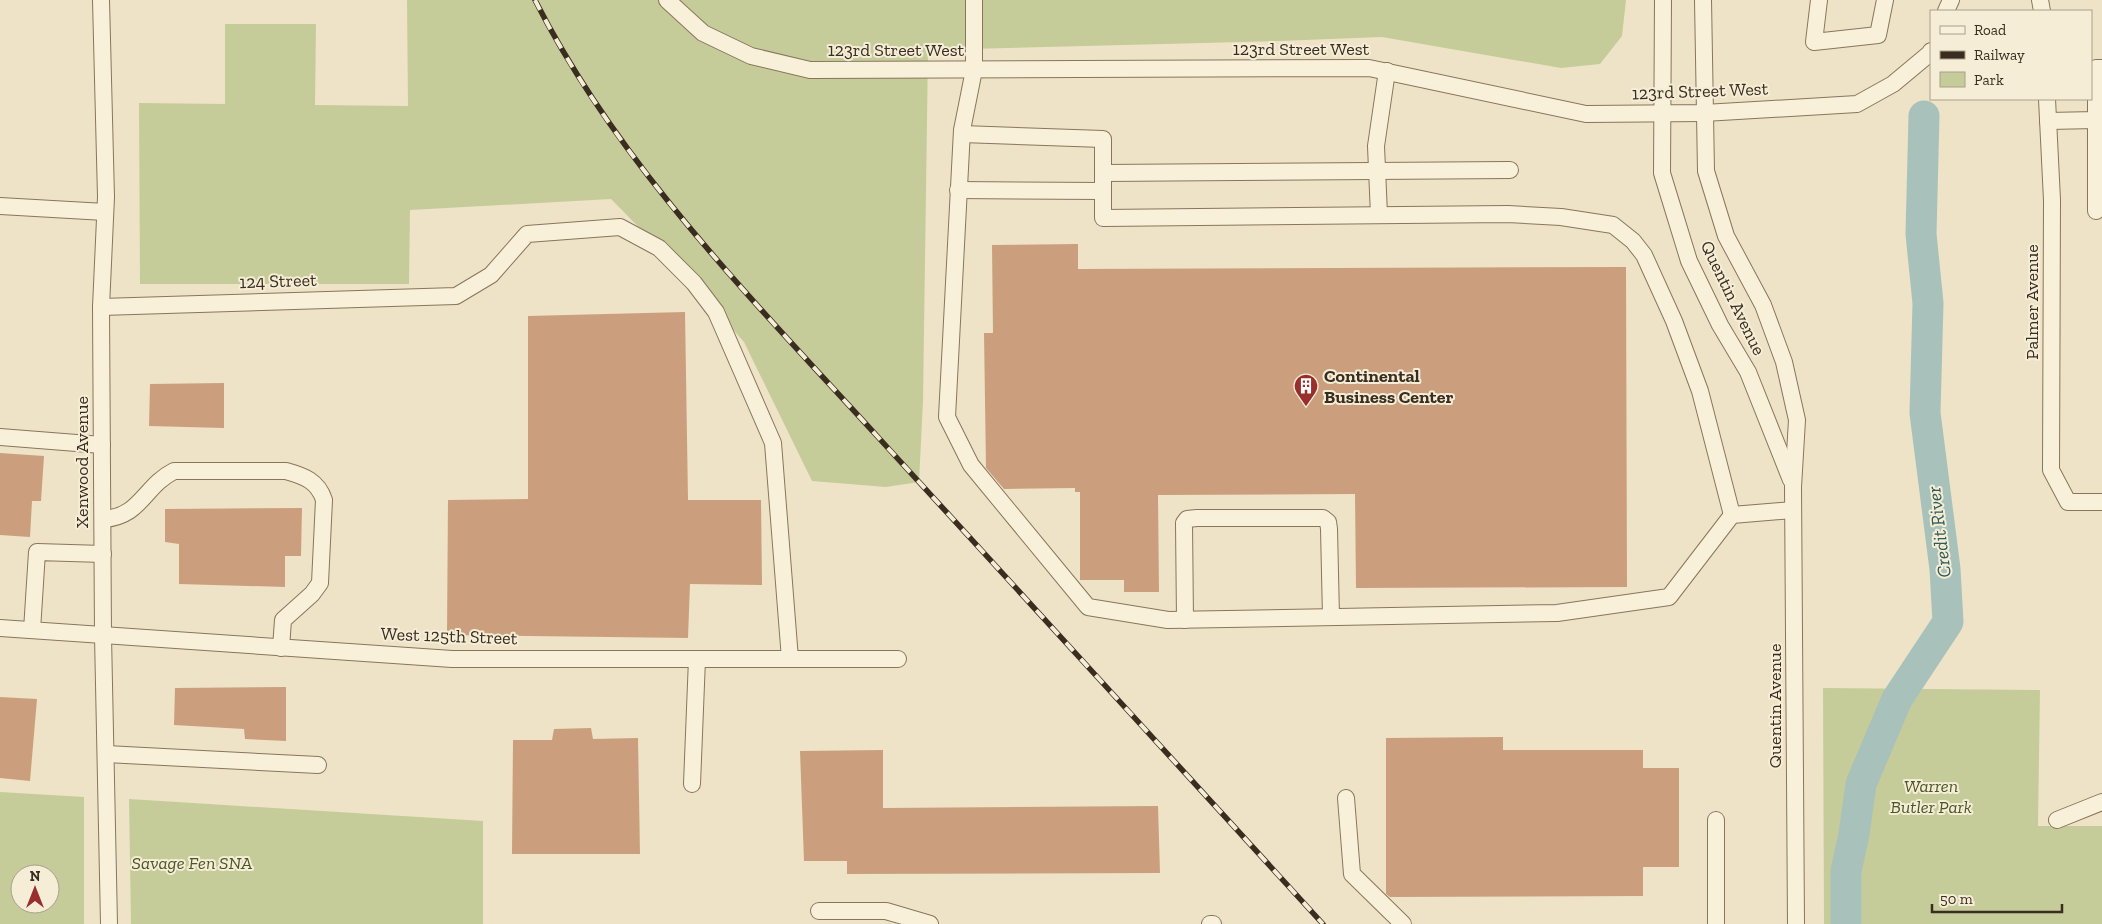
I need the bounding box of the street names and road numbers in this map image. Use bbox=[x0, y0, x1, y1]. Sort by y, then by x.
street label: 123rd Street West bbox=[1233, 38, 1370, 60]
street label: 123rd Street West bbox=[828, 39, 965, 61]
street label: 123rd Street West bbox=[1631, 78, 1769, 104]
street label: Quentin Avenue bbox=[1696, 237, 1770, 359]
street label: Palmer Avenue bbox=[2021, 244, 2043, 360]
street label: 124 Street bbox=[239, 269, 317, 293]
street label: Xenwood Avenue bbox=[71, 396, 93, 528]
street label: West 125th Street bbox=[380, 623, 518, 649]
street label: Quentin Avenue bbox=[1764, 644, 1786, 768]

